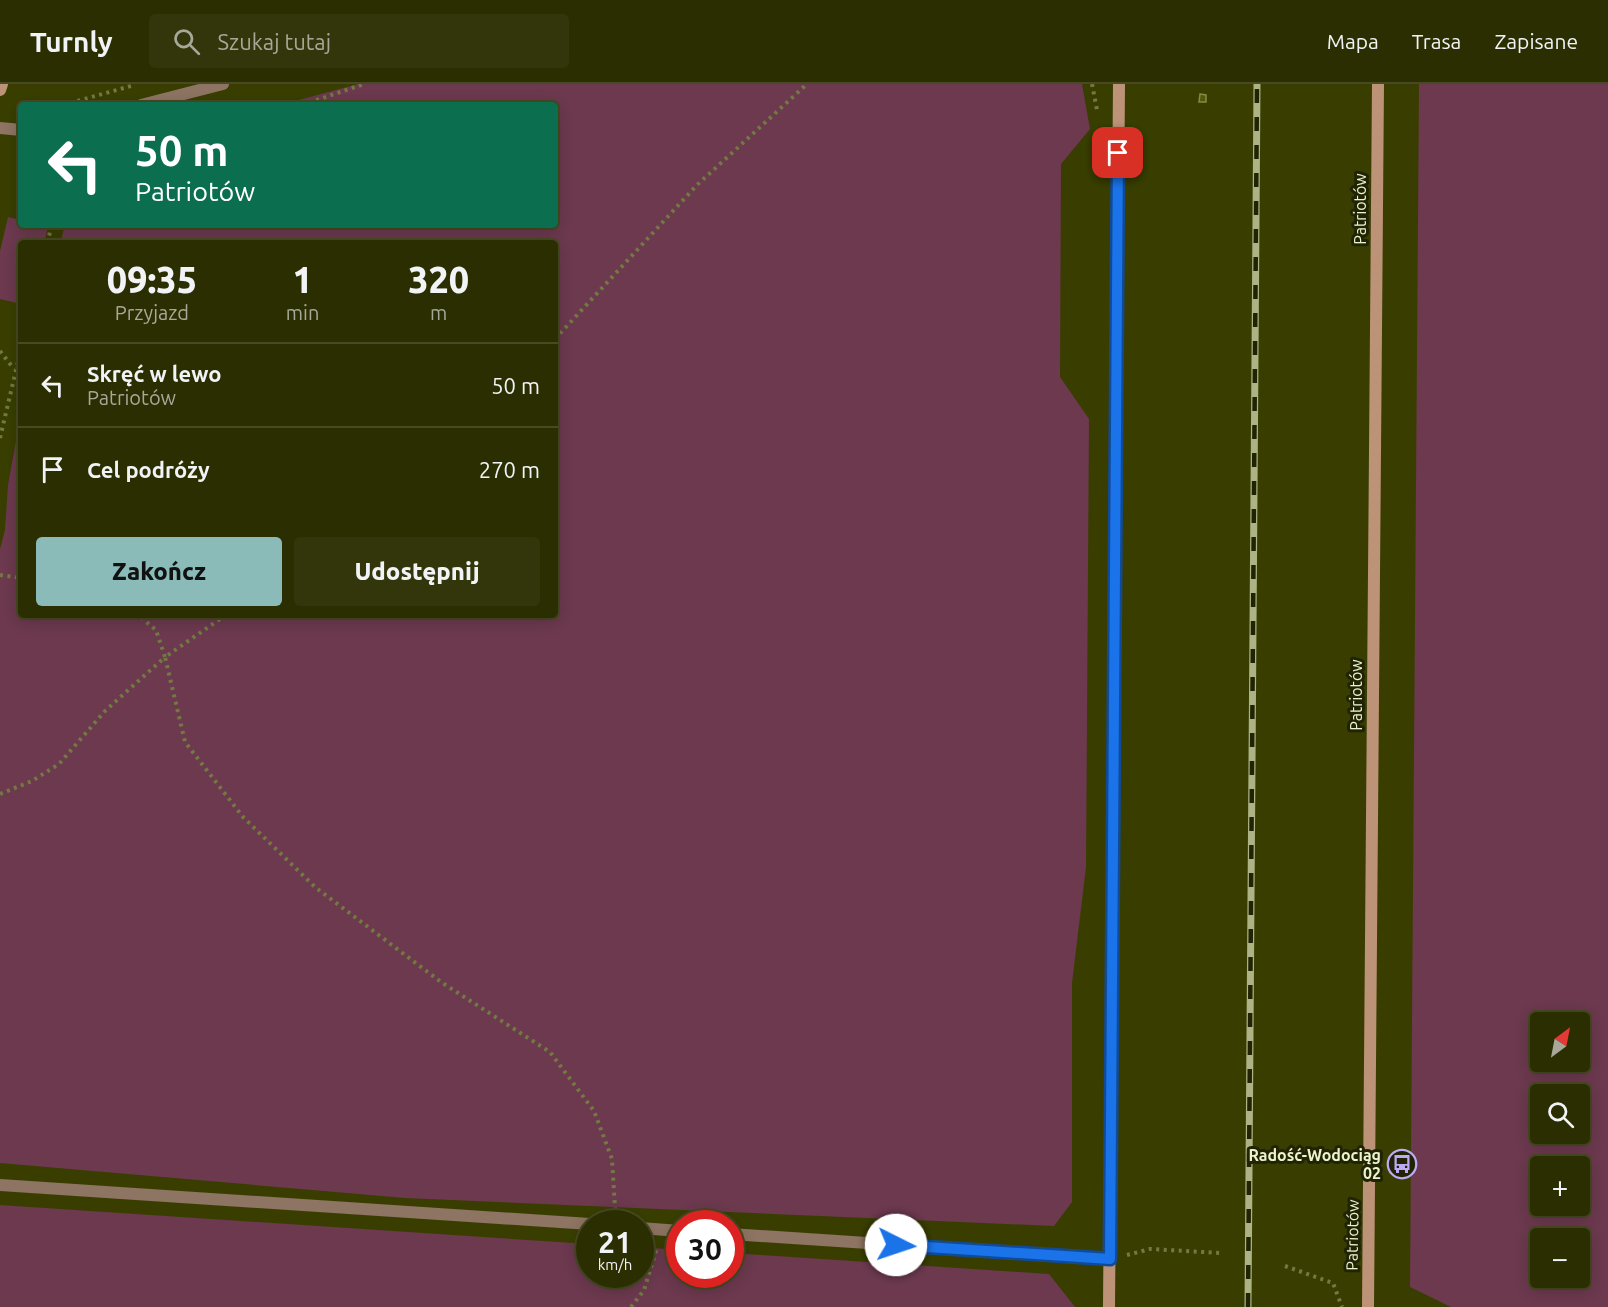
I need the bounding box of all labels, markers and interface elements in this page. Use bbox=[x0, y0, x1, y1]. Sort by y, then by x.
search box bbox=[149, 14, 569, 68]
icon: search bbox=[170, 25, 203, 58]
text: Turnly bbox=[30, 26, 113, 57]
text: Szukaj tutaj bbox=[218, 29, 331, 54]
text: Mapa bbox=[1327, 29, 1379, 53]
text: Trasa bbox=[1412, 29, 1461, 53]
text: Zapisane bbox=[1494, 29, 1578, 53]
icon: left bbox=[36, 126, 114, 204]
text: 50 m bbox=[135, 127, 229, 174]
pin bbox=[1092, 127, 1143, 178]
icon: arrive bbox=[1101, 136, 1134, 169]
street label: Patriotów bbox=[1351, 173, 1369, 245]
text: Patriotów bbox=[135, 176, 255, 206]
text: 09:35 bbox=[107, 259, 197, 300]
text: 1 bbox=[292, 259, 313, 300]
text: 320 bbox=[408, 259, 469, 300]
text: Przyjazd bbox=[115, 301, 189, 324]
text: min bbox=[286, 301, 319, 324]
text: m bbox=[430, 301, 447, 324]
text: Skręć w lewo bbox=[87, 361, 221, 386]
icon: left bbox=[36, 369, 69, 402]
text: 50 m bbox=[491, 373, 540, 398]
text: Patriotów bbox=[87, 386, 176, 409]
icon: arrive bbox=[36, 453, 69, 486]
text: Cel podróży bbox=[87, 457, 210, 482]
text: 270 m bbox=[479, 457, 540, 482]
button: Zakończ bbox=[36, 537, 282, 606]
button: Udostępnij bbox=[294, 537, 540, 606]
street label: Patriotów bbox=[1347, 659, 1365, 731]
north arrow bbox=[1530, 1012, 1590, 1072]
map controls bbox=[1530, 1012, 1590, 1288]
button: search bbox=[1530, 1084, 1590, 1144]
place label: Radość-Wodociąg 02 bbox=[1249, 1146, 1381, 1182]
bus stop icon: Radość-Wodociąg 02 bbox=[1386, 1148, 1418, 1180]
button: + bbox=[1530, 1156, 1590, 1216]
street label: Patriotów bbox=[1342, 1199, 1362, 1271]
speed limit sign: 30 bbox=[666, 1210, 744, 1288]
position arrow bbox=[864, 1213, 928, 1277]
text: 21 bbox=[598, 1225, 632, 1259]
button: − bbox=[1530, 1228, 1590, 1288]
text: km/h bbox=[598, 1256, 632, 1273]

